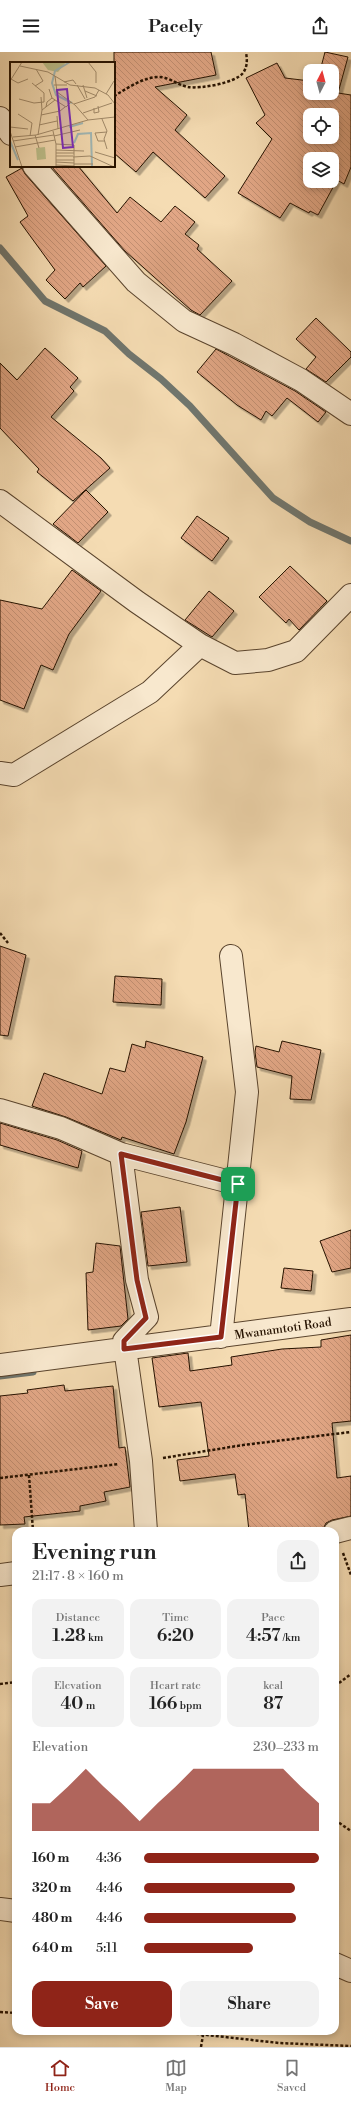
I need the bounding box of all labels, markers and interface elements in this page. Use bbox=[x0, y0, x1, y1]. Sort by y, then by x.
icon: menu bbox=[20, 15, 42, 37]
text: Pacely bbox=[148, 15, 203, 38]
icon: share bbox=[309, 15, 331, 37]
inset map bbox=[10, 62, 115, 167]
north arrow bbox=[303, 64, 339, 100]
map controls bbox=[303, 64, 339, 188]
button: locate bbox=[303, 108, 339, 144]
button: layers bbox=[303, 152, 339, 188]
pin bbox=[221, 1167, 255, 1201]
icon: arrive bbox=[227, 1173, 249, 1195]
street label: Mwanamtoti Road bbox=[233, 1315, 333, 1343]
text: Evening run bbox=[32, 1539, 157, 1566]
button: share bbox=[277, 1540, 319, 1582]
text: 21:17 · 8 × 160 m bbox=[32, 1568, 124, 1584]
text: Distance bbox=[56, 1611, 100, 1625]
text: Time bbox=[162, 1611, 189, 1625]
text: Pace bbox=[261, 1611, 285, 1625]
text: 1.28 bbox=[52, 1625, 86, 1647]
text: 6:20 bbox=[157, 1625, 194, 1647]
text: 4:57 bbox=[246, 1625, 281, 1647]
text: km bbox=[86, 1631, 103, 1645]
text: /km bbox=[281, 1631, 300, 1645]
text: Elevation bbox=[54, 1679, 102, 1693]
text: Heart rate bbox=[150, 1679, 201, 1693]
text: kcal bbox=[263, 1679, 283, 1693]
text: 40 bbox=[60, 1693, 83, 1715]
text: 166 bbox=[149, 1693, 177, 1715]
text: 87 bbox=[263, 1693, 283, 1715]
text: m bbox=[83, 1699, 95, 1713]
text: bpm bbox=[177, 1699, 202, 1713]
text: Elevation bbox=[32, 1739, 88, 1755]
text: 230–233 m bbox=[253, 1739, 319, 1755]
text: 160 m bbox=[32, 1850, 69, 1866]
text: 4:36 bbox=[96, 1850, 122, 1866]
text: 320 m bbox=[32, 1880, 71, 1896]
text: 4:46 bbox=[96, 1880, 122, 1896]
text: 480 m bbox=[32, 1910, 72, 1926]
text: 4:46 bbox=[96, 1910, 122, 1926]
text: 640 m bbox=[32, 1940, 73, 1956]
text: 5:11 bbox=[96, 1940, 118, 1956]
button: Save bbox=[32, 1981, 172, 2027]
button: Share bbox=[180, 1981, 319, 2027]
tab: Home bbox=[45, 2057, 75, 2095]
tab: Map bbox=[165, 2057, 187, 2095]
tab: Saved bbox=[277, 2057, 306, 2095]

